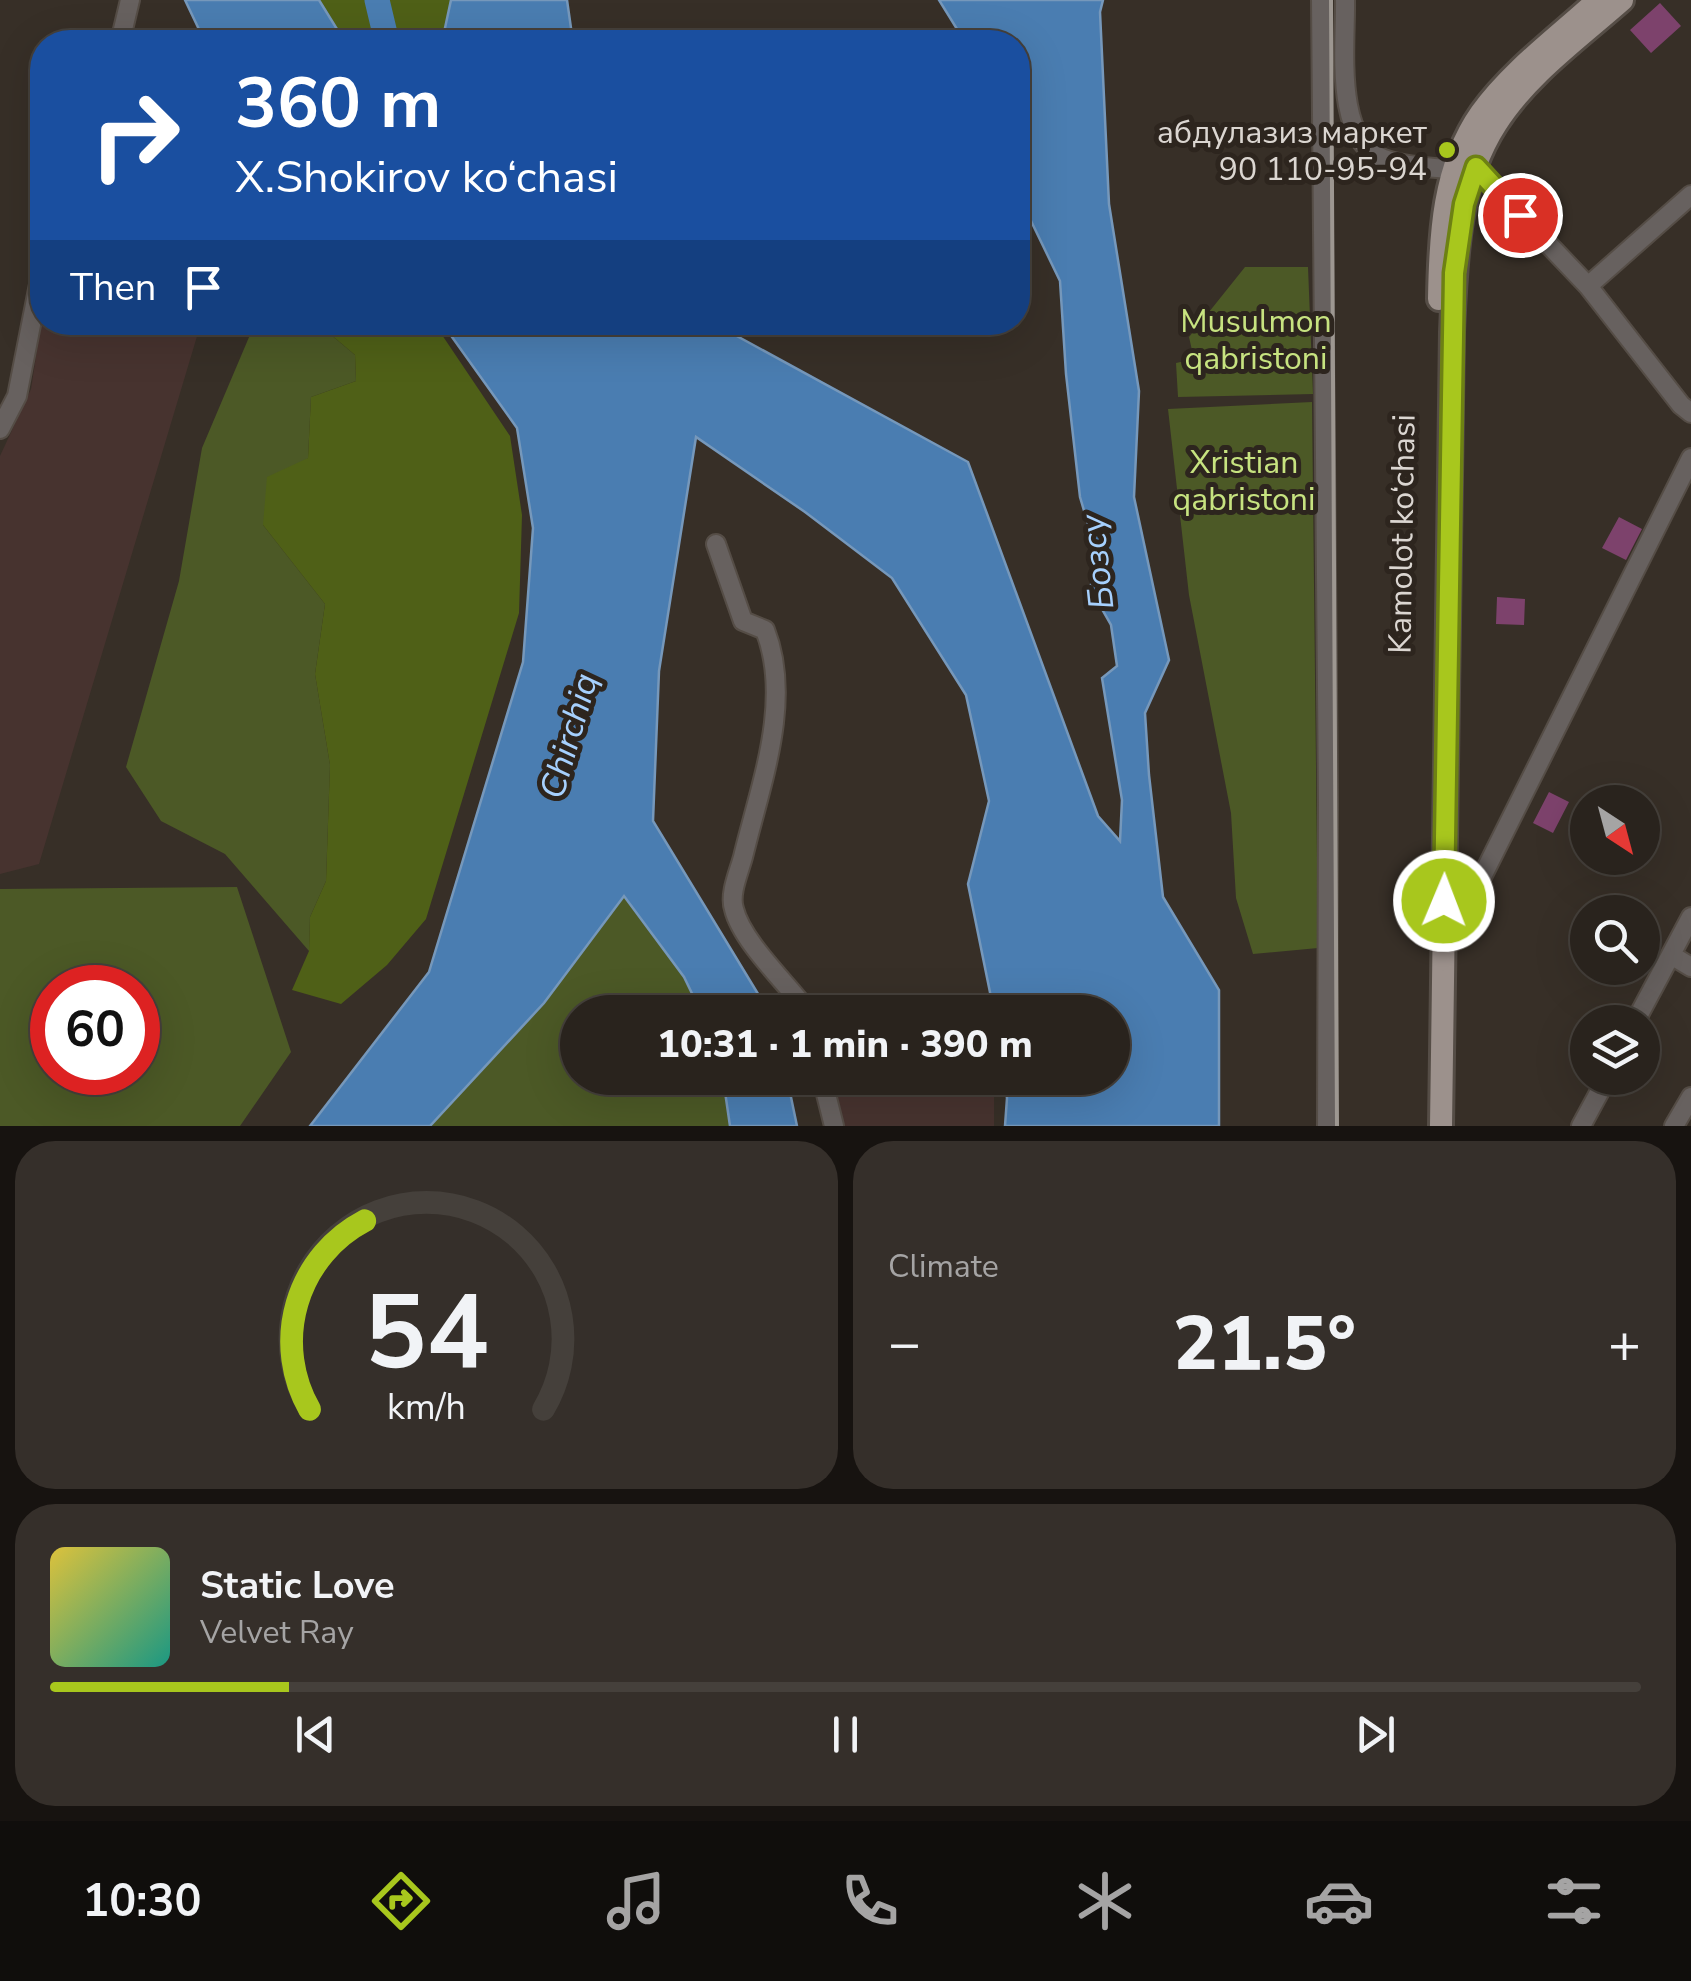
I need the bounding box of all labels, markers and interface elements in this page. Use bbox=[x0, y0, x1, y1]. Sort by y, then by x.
text: 360 m bbox=[235, 56, 441, 152]
icon: right bbox=[70, 70, 200, 200]
place label: абдулазиз маркет 90 110-95-94 bbox=[1157, 111, 1428, 191]
marker: абдулазиз маркет 90 110-95-94 bbox=[1436, 139, 1458, 161]
text: X.Shokirov ko‘chasi bbox=[235, 147, 618, 208]
pin bbox=[1478, 173, 1563, 258]
icon: arrive bbox=[1493, 188, 1548, 243]
icon: arrive bbox=[176, 260, 231, 315]
text: Then bbox=[70, 262, 156, 313]
park label: Musulmon qabristoni bbox=[1180, 300, 1332, 380]
street label: Kamolot ko‘chasi bbox=[1378, 414, 1426, 654]
park label: Xristian qabristoni bbox=[1173, 441, 1315, 521]
water label: Бозсу bbox=[1068, 511, 1125, 612]
water label: Chirchiq bbox=[529, 668, 609, 804]
north arrow bbox=[1570, 785, 1660, 875]
map controls bbox=[1570, 785, 1660, 1095]
position arrow bbox=[1392, 849, 1496, 953]
button: search bbox=[1570, 895, 1660, 985]
speed limit sign: 60 bbox=[30, 965, 160, 1095]
button: layers bbox=[1570, 1005, 1660, 1095]
text: 10:31 · 1 min · 390 m bbox=[657, 1019, 1033, 1070]
text: Climate bbox=[888, 1245, 999, 1288]
text: 54 bbox=[364, 1262, 489, 1404]
text: 21.5° bbox=[1173, 1293, 1356, 1395]
text: − bbox=[888, 1306, 921, 1381]
text: + bbox=[1608, 1306, 1641, 1381]
text: km/h bbox=[387, 1383, 466, 1432]
text: Static Love bbox=[200, 1560, 395, 1611]
text: Velvet Ray bbox=[200, 1611, 354, 1654]
icon: previous bbox=[288, 1707, 343, 1762]
icon: pause bbox=[818, 1707, 873, 1762]
icon: next bbox=[1348, 1707, 1403, 1762]
icon: directions bbox=[366, 1866, 436, 1936]
icon: music bbox=[601, 1866, 671, 1936]
icon: phone bbox=[835, 1866, 905, 1936]
icon: climate bbox=[1070, 1866, 1140, 1936]
icon: car bbox=[1304, 1866, 1374, 1936]
icon: filters bbox=[1539, 1866, 1609, 1936]
text: 10:30 bbox=[82, 1871, 201, 1932]

